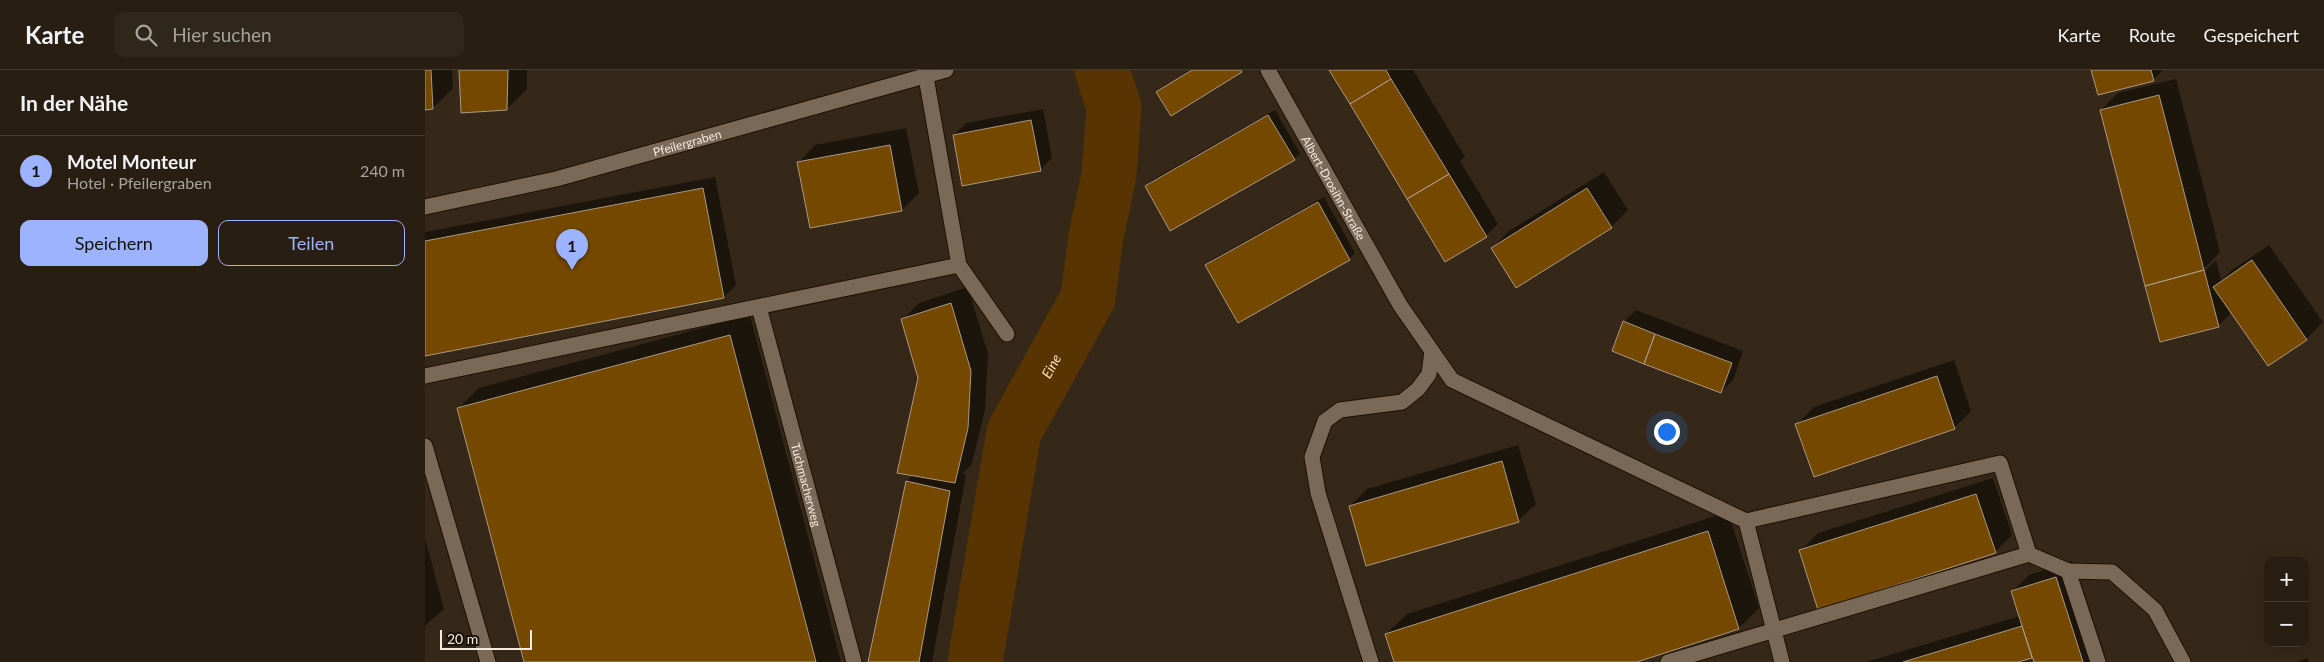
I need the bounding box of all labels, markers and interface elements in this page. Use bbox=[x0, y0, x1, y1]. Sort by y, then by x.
search box bbox=[114, 12, 464, 57]
text: Karte bbox=[25, 20, 84, 49]
icon: search bbox=[132, 21, 160, 49]
text: Hier suchen bbox=[172, 23, 272, 46]
text: Karte bbox=[2057, 24, 2101, 46]
text: Route bbox=[2129, 24, 2176, 46]
text: Gespeichert bbox=[2204, 24, 2299, 46]
text: In der Nähe bbox=[20, 90, 128, 115]
street label: Pfeilergraben bbox=[651, 126, 723, 159]
street label: Albert-Drosihn-Straße bbox=[1299, 133, 1369, 242]
text: Motel Monteur bbox=[67, 150, 196, 173]
text: 1 bbox=[31, 161, 41, 180]
text: 240 m bbox=[360, 161, 405, 180]
text: Hotel · Pfeilergraben bbox=[67, 173, 212, 192]
button: Speichern bbox=[20, 220, 208, 266]
button: Teilen bbox=[218, 220, 405, 266]
pin: 1 bbox=[556, 229, 588, 270]
water label: Eine bbox=[1037, 350, 1064, 381]
your location bbox=[1654, 419, 1680, 445]
street label: Tuchmacherweg bbox=[788, 441, 825, 528]
map controls bbox=[2264, 557, 2309, 647]
button: + bbox=[2264, 557, 2309, 602]
button: − bbox=[2264, 602, 2309, 647]
scale bar bbox=[440, 627, 533, 650]
text: 20 m bbox=[447, 630, 478, 647]

